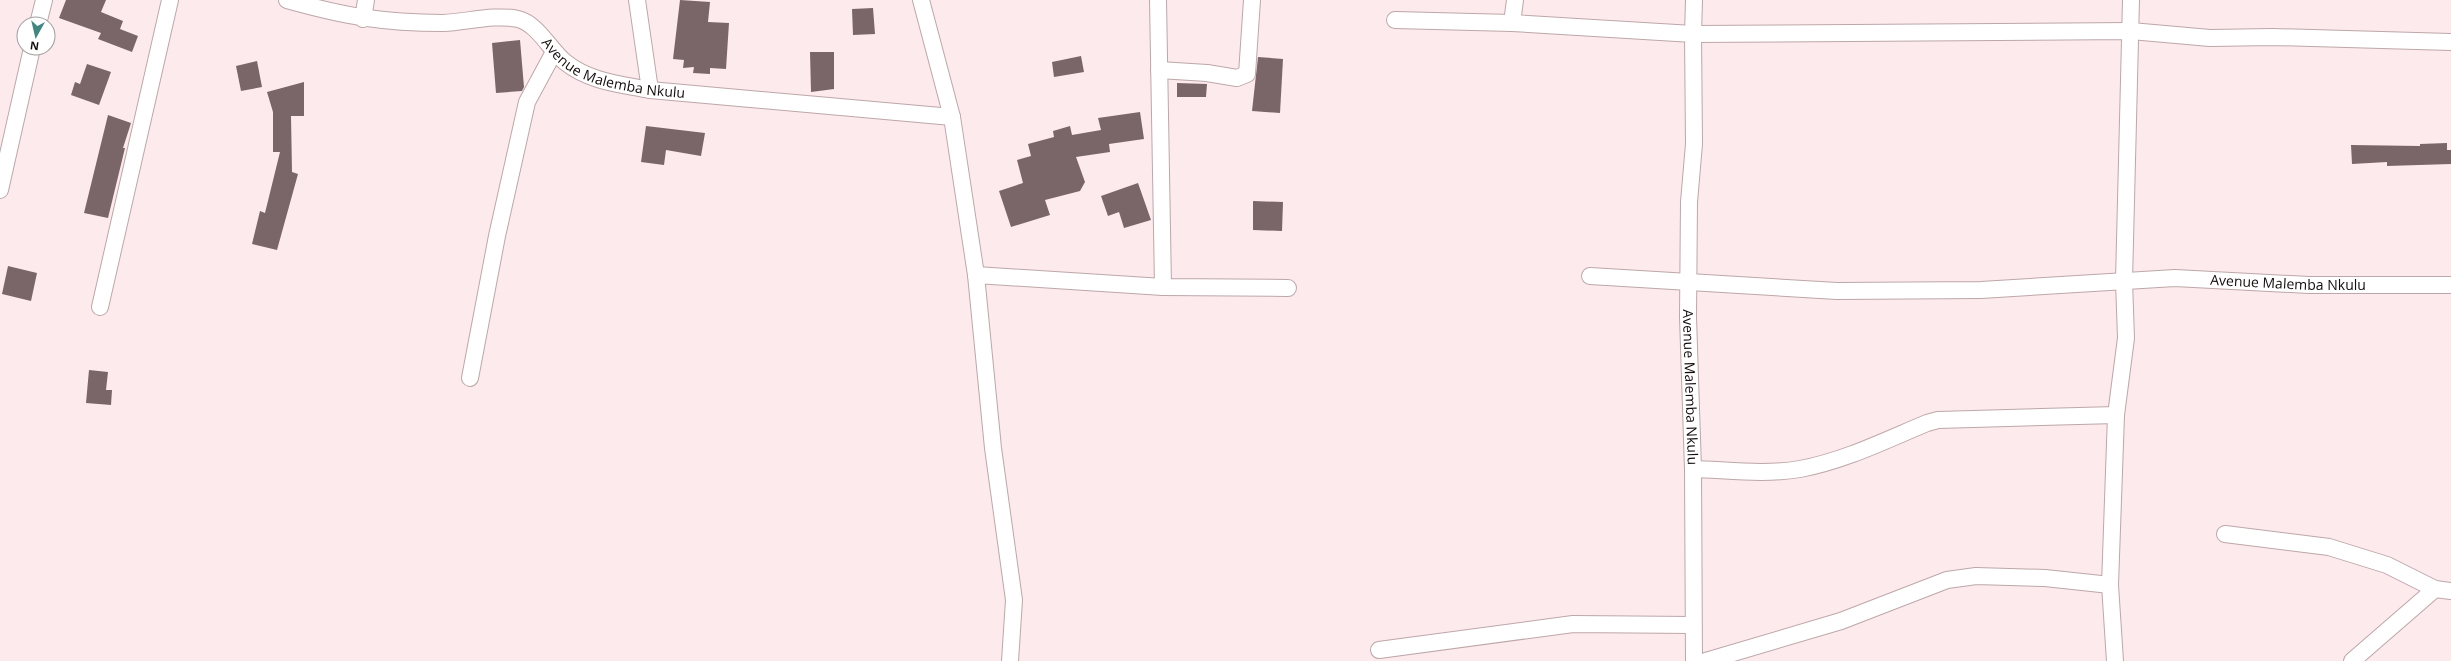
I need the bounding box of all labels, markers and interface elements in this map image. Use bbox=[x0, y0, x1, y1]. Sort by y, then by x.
north arrow bbox=[16, 16, 56, 56]
street label: Avenue Malemba Nkulu bbox=[538, 33, 686, 102]
text: N bbox=[29, 38, 40, 54]
street label: Avenue Malemba Nkulu bbox=[2210, 270, 2366, 294]
street label: Avenue Malemba Nkulu bbox=[1679, 309, 1703, 465]

